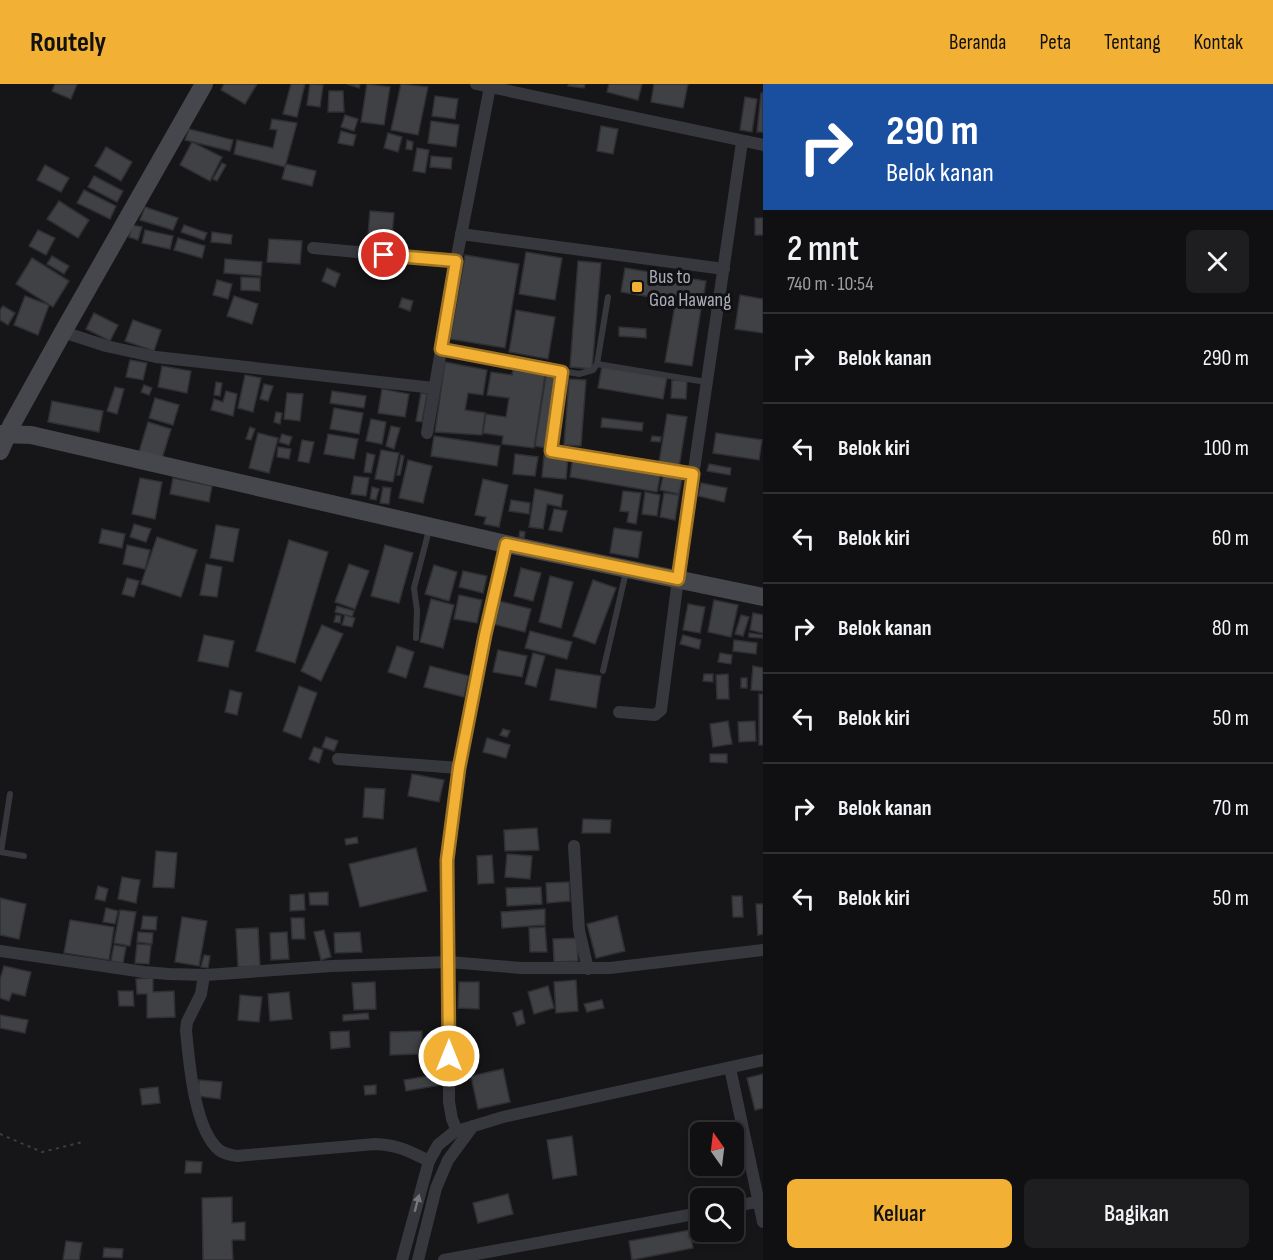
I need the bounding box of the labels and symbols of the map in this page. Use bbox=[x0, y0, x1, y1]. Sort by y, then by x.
pin bbox=[358, 229, 409, 280]
place label: Bus to Goa Hawang bbox=[649, 265, 731, 312]
marker: Bus to Goa Hawang bbox=[630, 280, 644, 294]
position arrow bbox=[417, 1024, 481, 1088]
north arrow bbox=[690, 1122, 744, 1176]
one-way arrow bbox=[413, 1194, 422, 1212]

